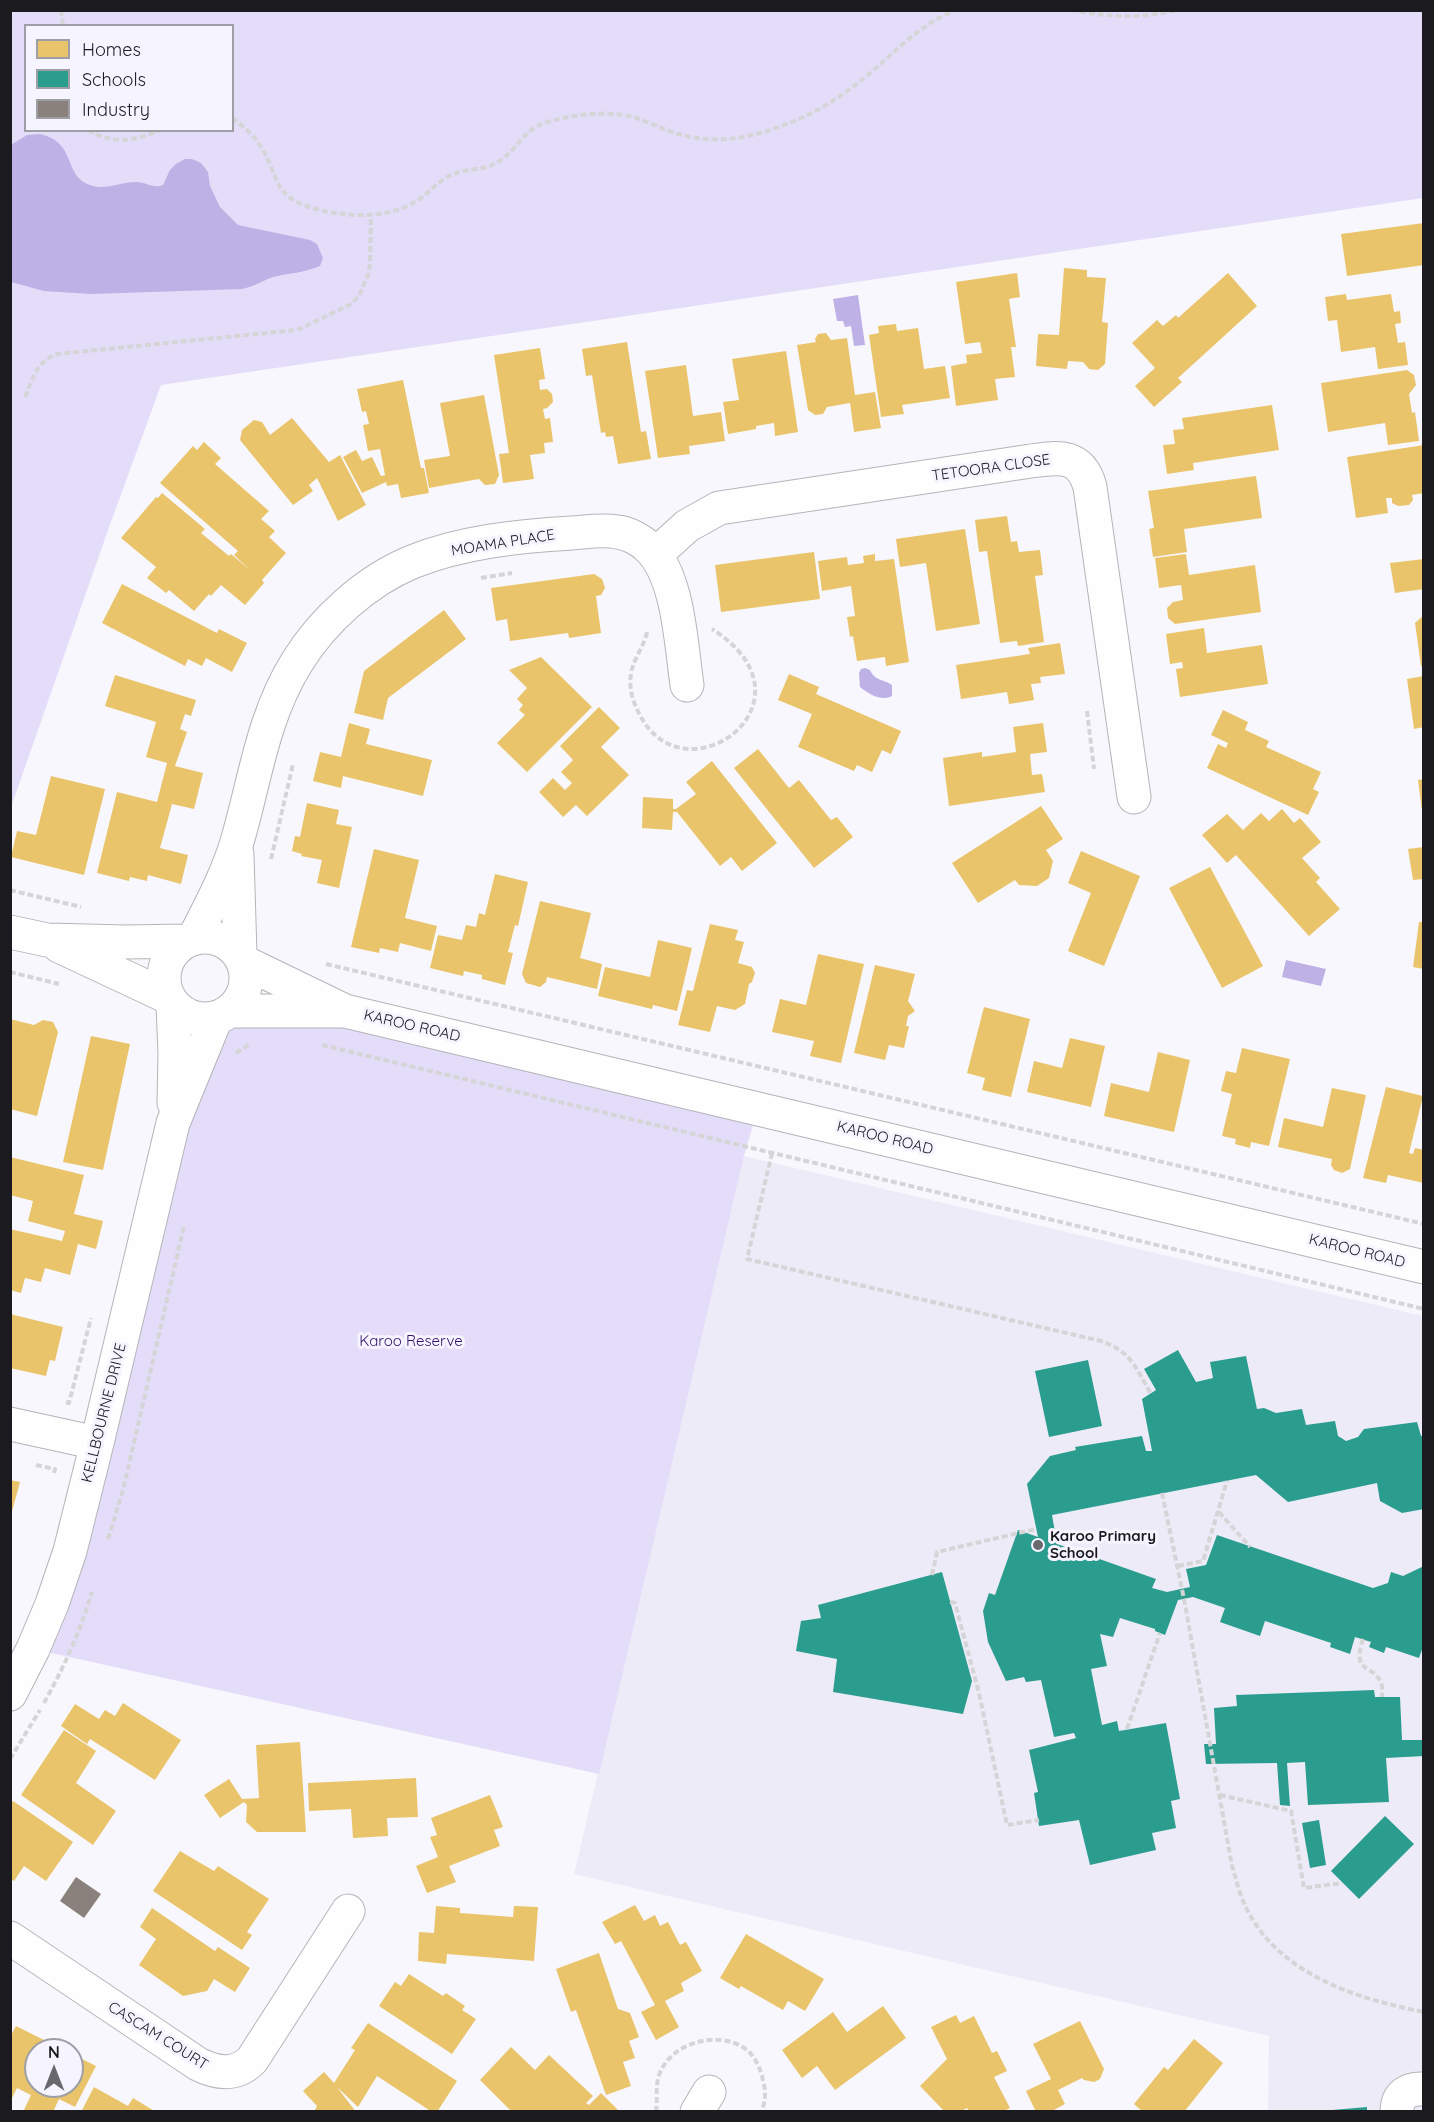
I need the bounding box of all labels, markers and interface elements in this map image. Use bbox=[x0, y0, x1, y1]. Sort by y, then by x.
legend bbox=[24, 24, 234, 132]
text: Homes bbox=[82, 38, 141, 61]
text: Schools bbox=[82, 68, 146, 91]
text: Industry bbox=[82, 98, 150, 121]
street label: TETOORA CLOSE bbox=[931, 451, 1051, 485]
street label: MOAMA PLACE bbox=[450, 526, 556, 560]
street label: KAROO ROAD bbox=[362, 1006, 462, 1046]
street label: KAROO ROAD bbox=[835, 1117, 935, 1159]
street label: KAROO ROAD bbox=[1307, 1230, 1407, 1272]
park label: Karoo Reserve bbox=[359, 1332, 463, 1350]
street label: KELLBOURNE DRIVE bbox=[78, 1341, 130, 1485]
place label: Karoo Primary School bbox=[1050, 1527, 1156, 1562]
marker: Karoo Primary School bbox=[1031, 1538, 1045, 1552]
street label: CASCAM COURT bbox=[105, 1998, 211, 2074]
north arrow bbox=[24, 2038, 84, 2098]
text: N bbox=[48, 2042, 60, 2062]

